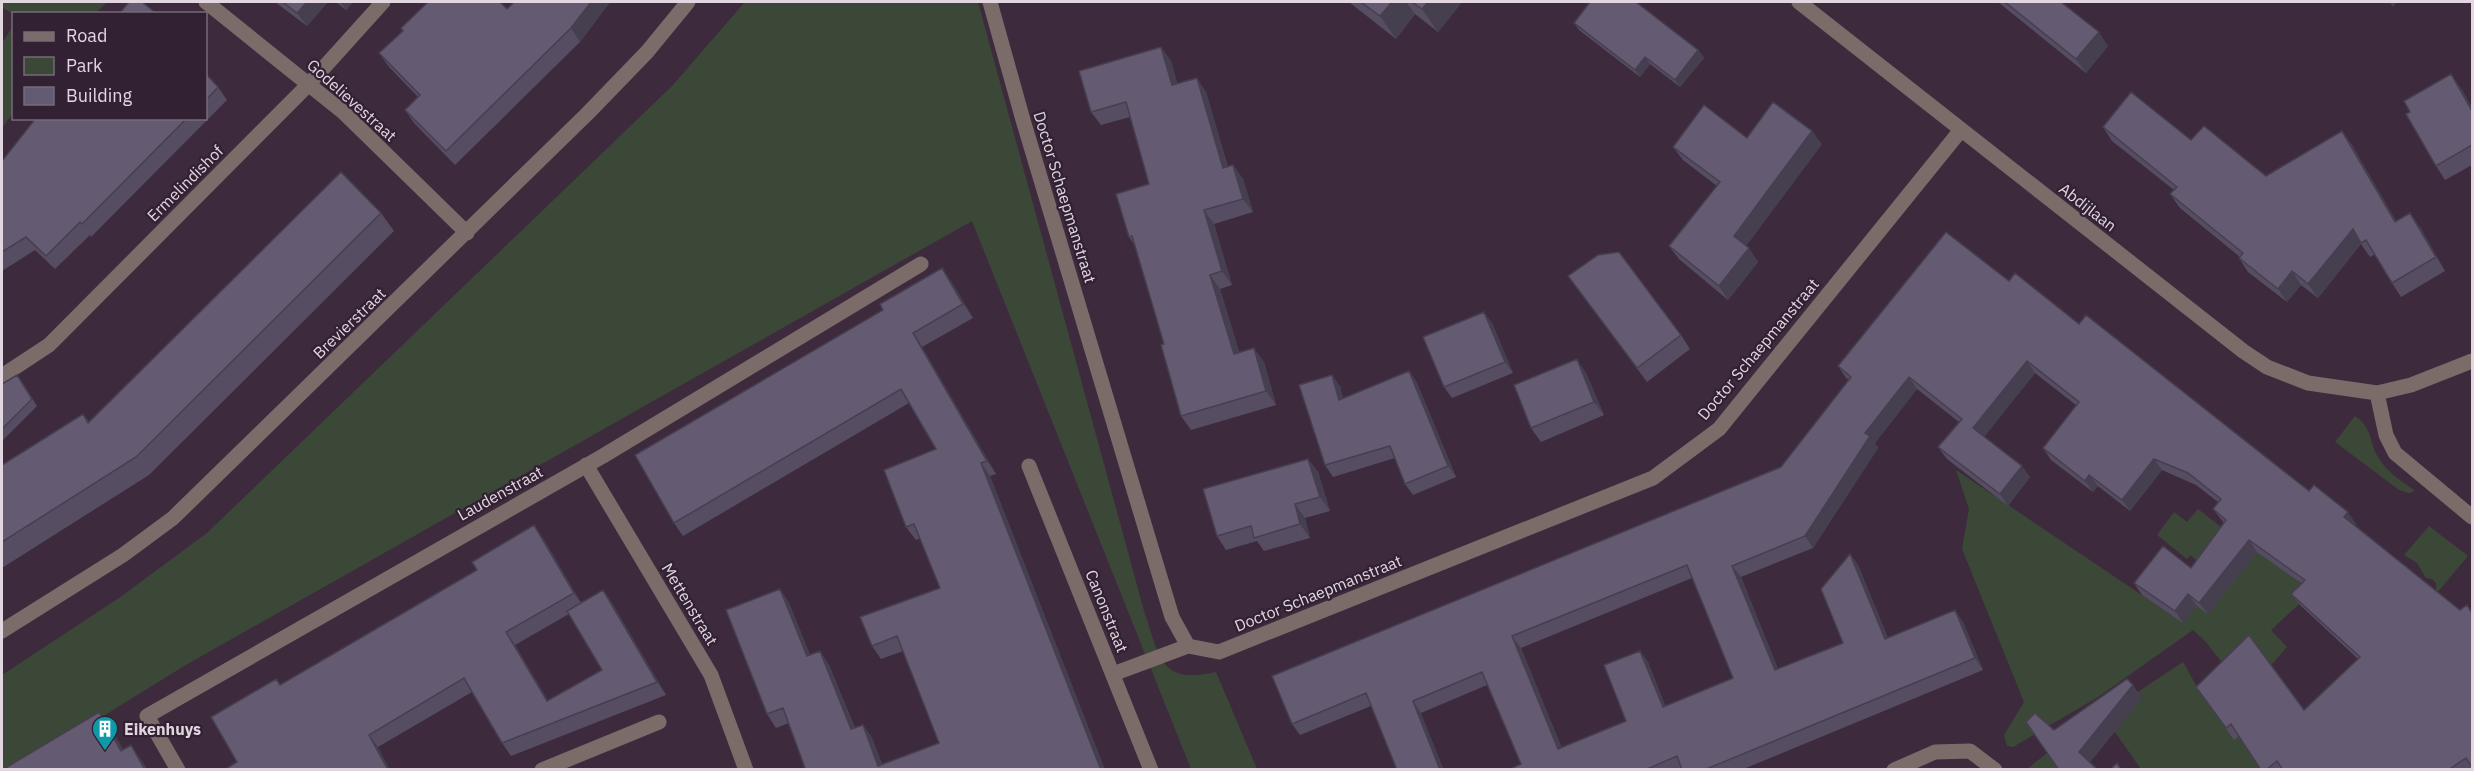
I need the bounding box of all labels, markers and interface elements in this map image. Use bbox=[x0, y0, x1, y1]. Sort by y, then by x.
legend bbox=[12, 12, 207, 120]
text: Road bbox=[66, 24, 107, 47]
text: Park bbox=[66, 54, 103, 77]
street label: Godelievestraat bbox=[303, 55, 401, 145]
text: Building bbox=[66, 84, 133, 107]
street label: Doctor Schaepmanstraat bbox=[1029, 109, 1101, 285]
street label: Ermelindishof bbox=[143, 141, 227, 225]
street label: Abdijlaan bbox=[2055, 178, 2121, 236]
street label: Doctor Schaepmanstraat bbox=[1693, 274, 1823, 424]
street label: Brevierstraat bbox=[309, 283, 389, 363]
street label: Laudenstraat bbox=[454, 461, 546, 525]
street label: Doctor Schaepmanstraat bbox=[1232, 550, 1404, 636]
street label: Mettenstraat bbox=[658, 559, 722, 649]
street label: Canonstraat bbox=[1081, 567, 1133, 655]
building icon: Eikenhuys bbox=[90, 714, 120, 752]
place label: Eikenhuys bbox=[124, 719, 201, 739]

